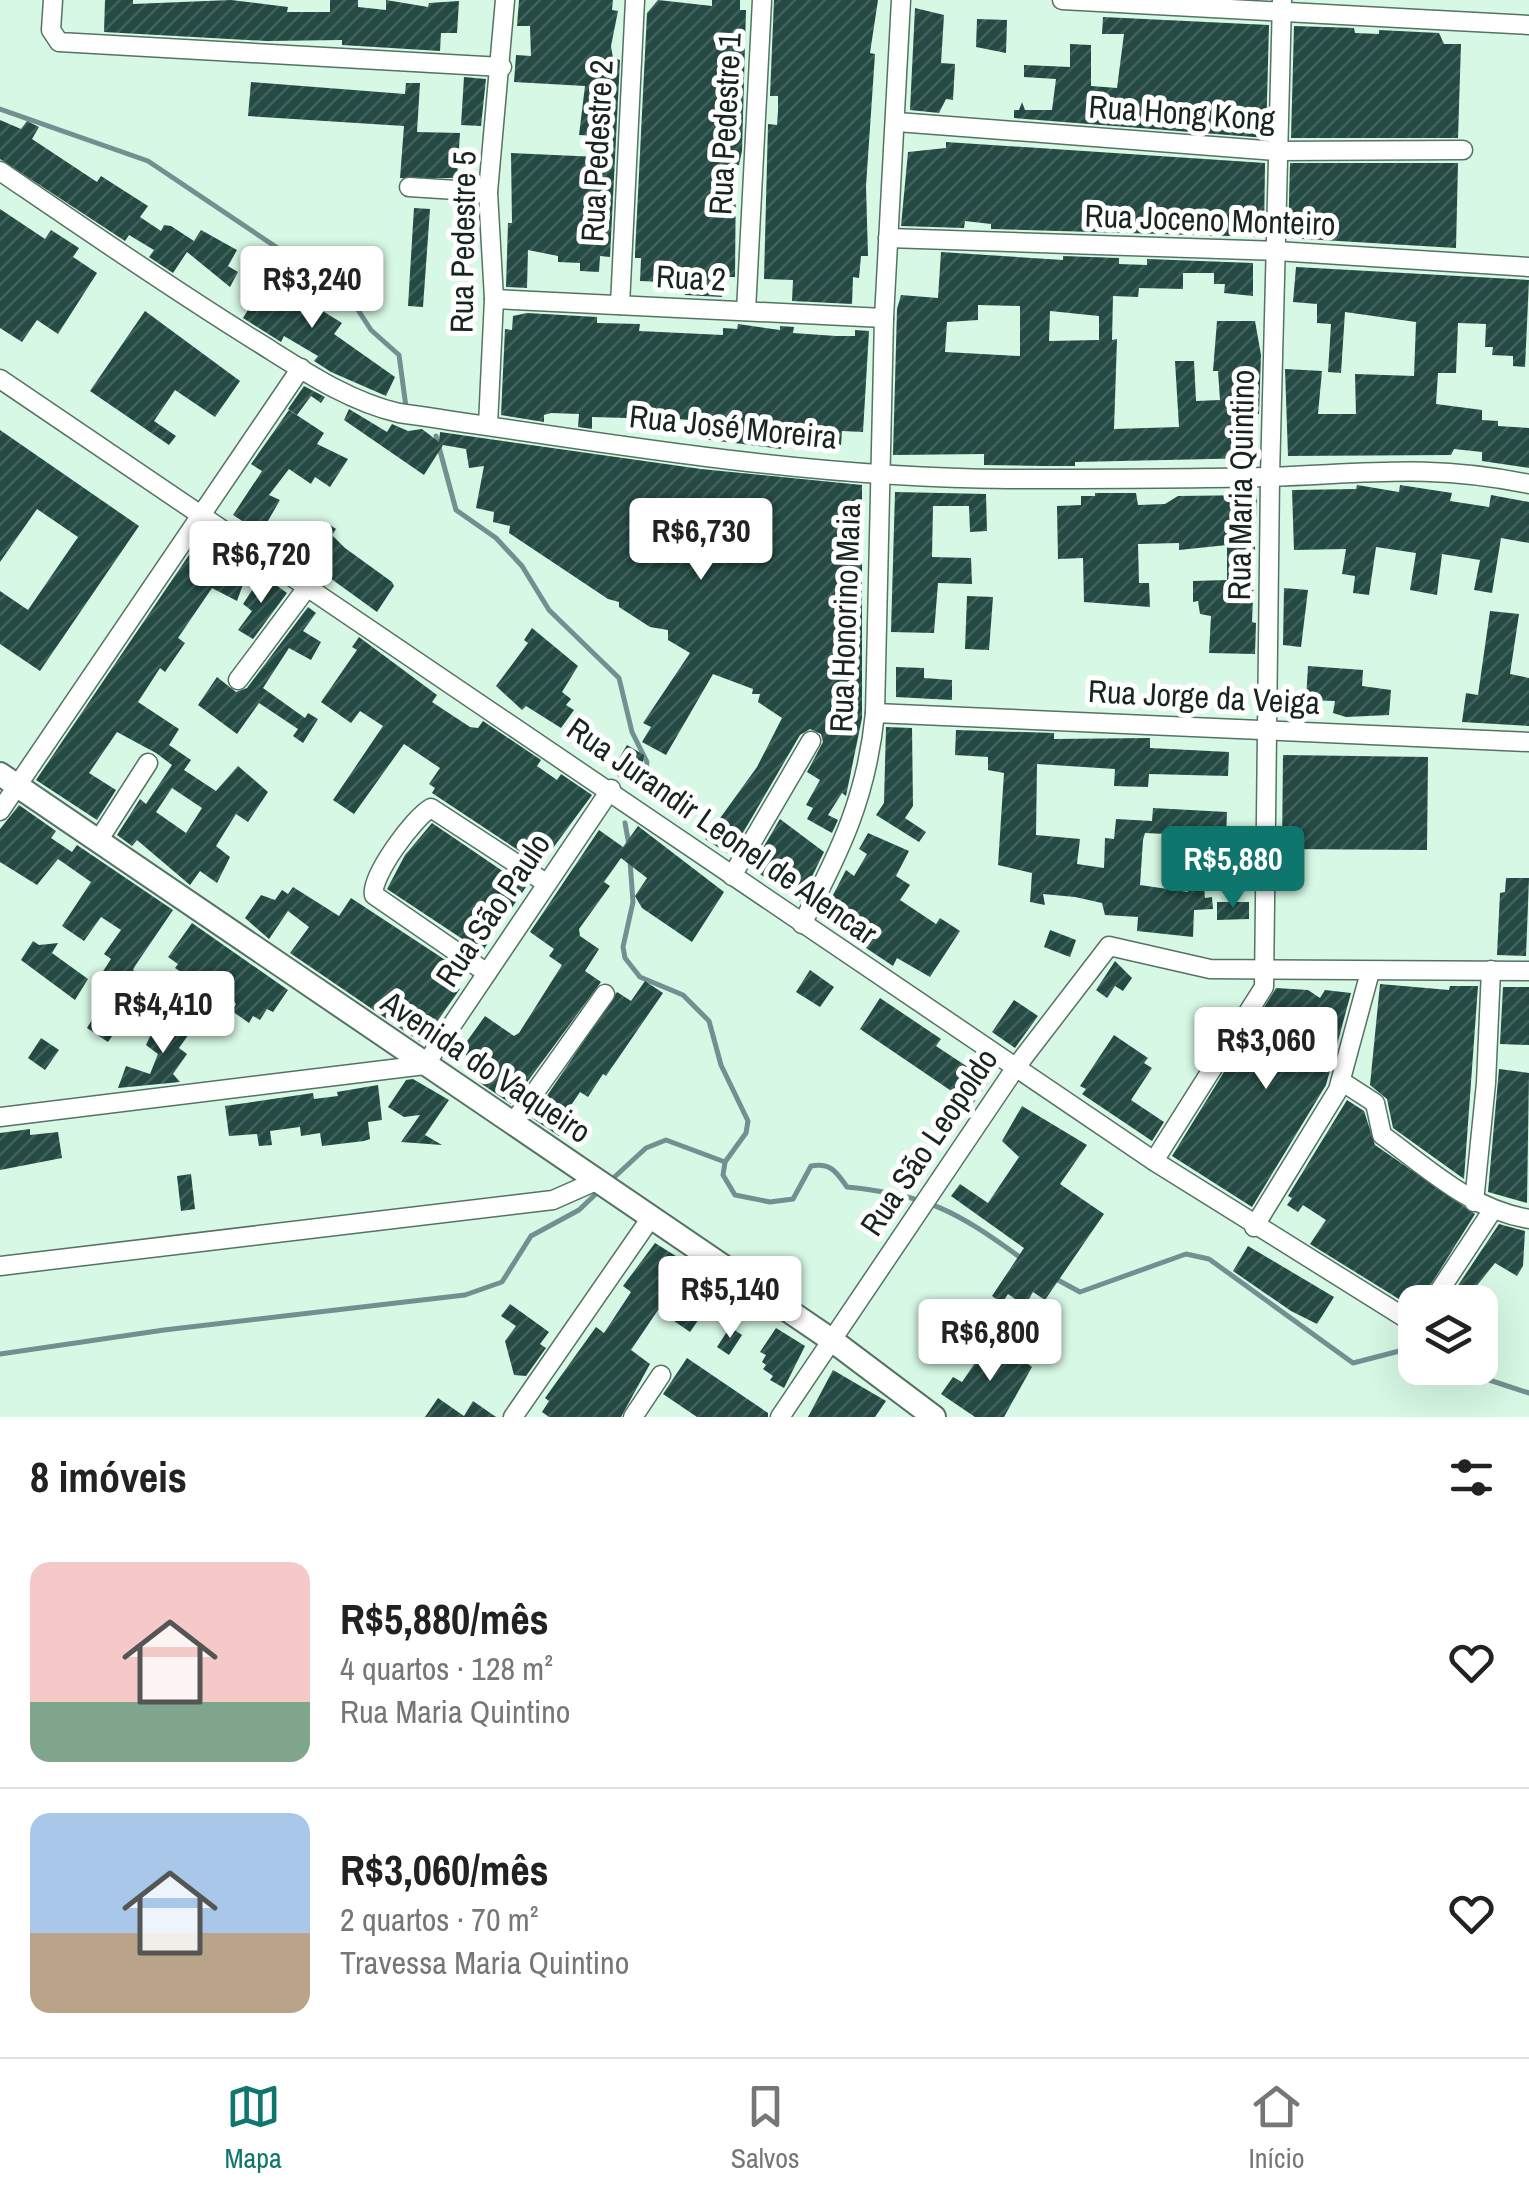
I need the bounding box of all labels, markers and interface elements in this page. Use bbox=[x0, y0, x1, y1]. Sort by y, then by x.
street label: Rua Pedestre 1 bbox=[698, 31, 751, 216]
street label: Rua Pedestre 2 bbox=[570, 59, 623, 243]
street label: Rua Hong Kong bbox=[1087, 85, 1277, 140]
street label: Rua Pedestre 5 bbox=[439, 150, 486, 334]
street label: Rua Joceno Monteiro bbox=[1084, 194, 1336, 245]
pin: R$3,240 bbox=[220, 246, 404, 331]
street label: Rua 2 bbox=[655, 254, 727, 301]
text: R$3,240 bbox=[262, 257, 362, 300]
street label: Rua Maria Quintino bbox=[1217, 369, 1264, 601]
street label: Rua José Moreira bbox=[627, 394, 839, 459]
pin: R$6,730 bbox=[609, 498, 793, 583]
street label: Rua Honorino Maia bbox=[819, 502, 870, 733]
text: R$6,730 bbox=[651, 509, 751, 552]
pin: R$6,720 bbox=[169, 521, 353, 606]
text: R$6,720 bbox=[211, 532, 311, 575]
street label: Rua Jorge da Veiga bbox=[1087, 669, 1321, 724]
street label: Rua Jurandir Leonel de Alencar bbox=[559, 707, 886, 954]
street label: Rua São Paulo bbox=[425, 825, 560, 995]
pin: R$5,880 bbox=[1141, 826, 1325, 911]
text: R$5,880 bbox=[1183, 837, 1283, 880]
pin: R$4,410 bbox=[71, 971, 255, 1056]
street label: Avenida do Vaqueiro bbox=[372, 980, 600, 1153]
text: R$4,410 bbox=[113, 982, 213, 1025]
pin: R$3,060 bbox=[1174, 1007, 1358, 1092]
text: R$3,060 bbox=[1216, 1018, 1316, 1061]
street label: Rua São Leopoldo bbox=[850, 1040, 1007, 1244]
pin: R$5,140 bbox=[638, 1256, 822, 1341]
text: R$5,140 bbox=[680, 1267, 780, 1310]
map controls bbox=[1398, 1285, 1498, 1385]
button: layers bbox=[1398, 1285, 1498, 1385]
pin: R$6,800 bbox=[898, 1299, 1082, 1384]
text: R$6,800 bbox=[940, 1310, 1040, 1353]
text: 8 imóveis bbox=[30, 1449, 187, 1505]
icon: filters bbox=[1444, 1450, 1499, 1505]
text: R$5,880/mês bbox=[340, 1591, 549, 1647]
icon: home bbox=[110, 1602, 230, 1722]
icon: heart bbox=[1444, 1635, 1499, 1690]
text: 4 quartos · 128 m² bbox=[340, 1647, 553, 1690]
text: Rua Maria Quintino bbox=[340, 1690, 570, 1733]
text: R$3,060/mês bbox=[340, 1842, 549, 1898]
icon: home bbox=[110, 1853, 230, 1973]
icon: heart bbox=[1444, 1886, 1499, 1941]
text: 2 quartos · 70 m² bbox=[340, 1898, 538, 1941]
text: Travessa Maria Quintino bbox=[340, 1941, 629, 1984]
tab: Mapa bbox=[224, 2079, 282, 2177]
tab: Salvos bbox=[731, 2079, 800, 2177]
tab: Início bbox=[1248, 2079, 1305, 2177]

